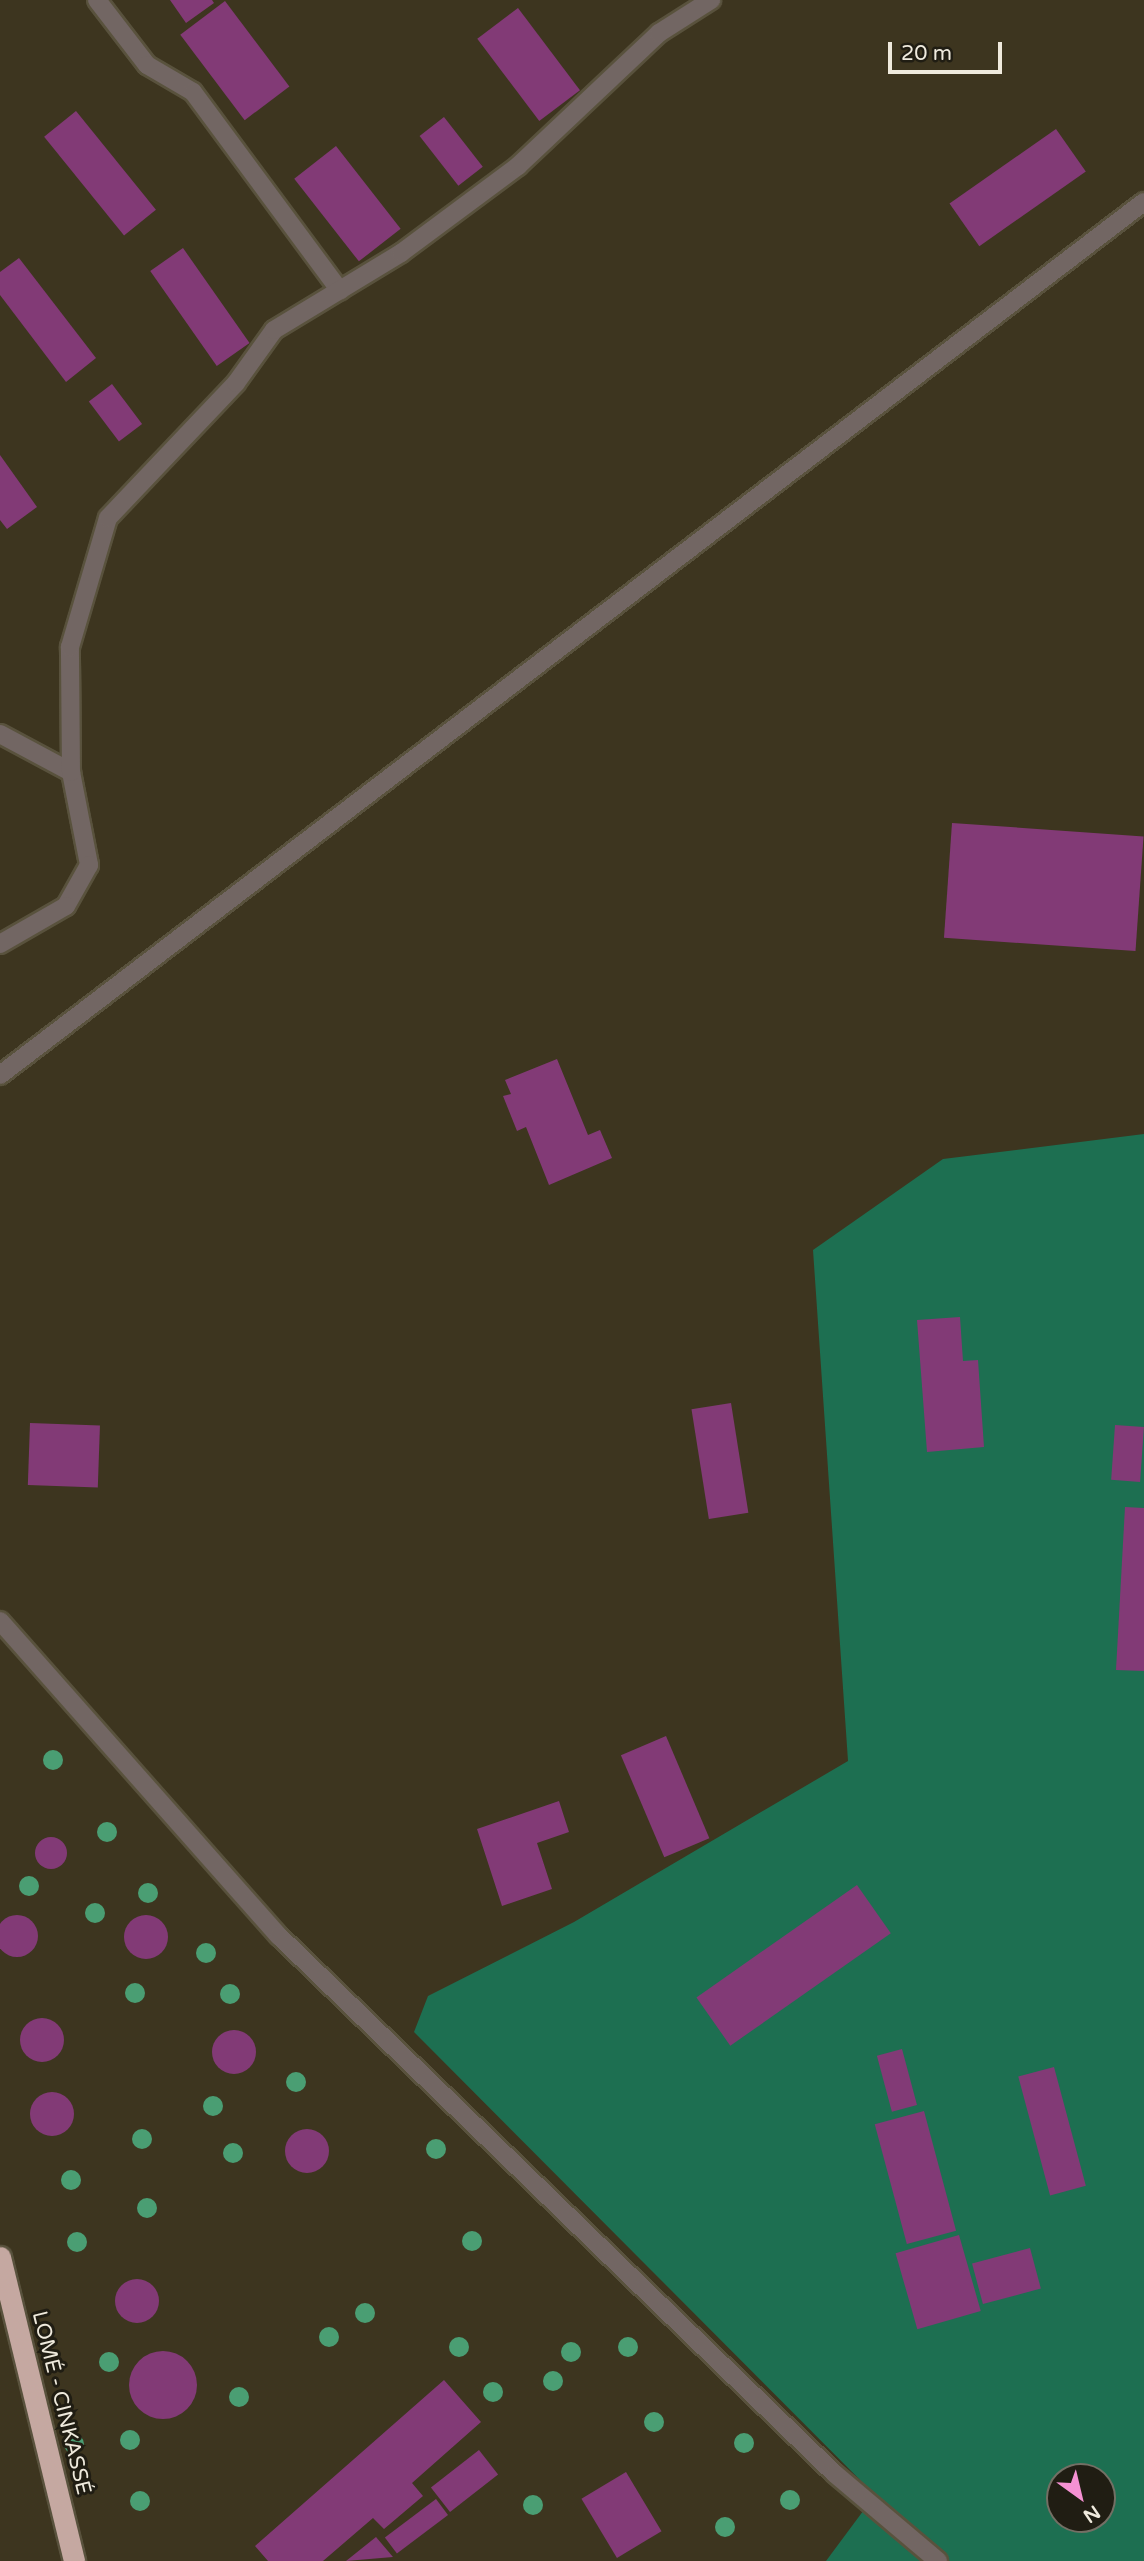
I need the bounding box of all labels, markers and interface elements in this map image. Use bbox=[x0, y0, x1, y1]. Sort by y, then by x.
scale bar bbox=[892, 28, 1006, 72]
text: 20 m bbox=[901, 41, 952, 66]
street label: LOMÉ - CINKASSÉ bbox=[26, 2309, 96, 2497]
north arrow bbox=[1046, 2463, 1116, 2533]
text: N bbox=[1079, 2500, 1104, 2527]

